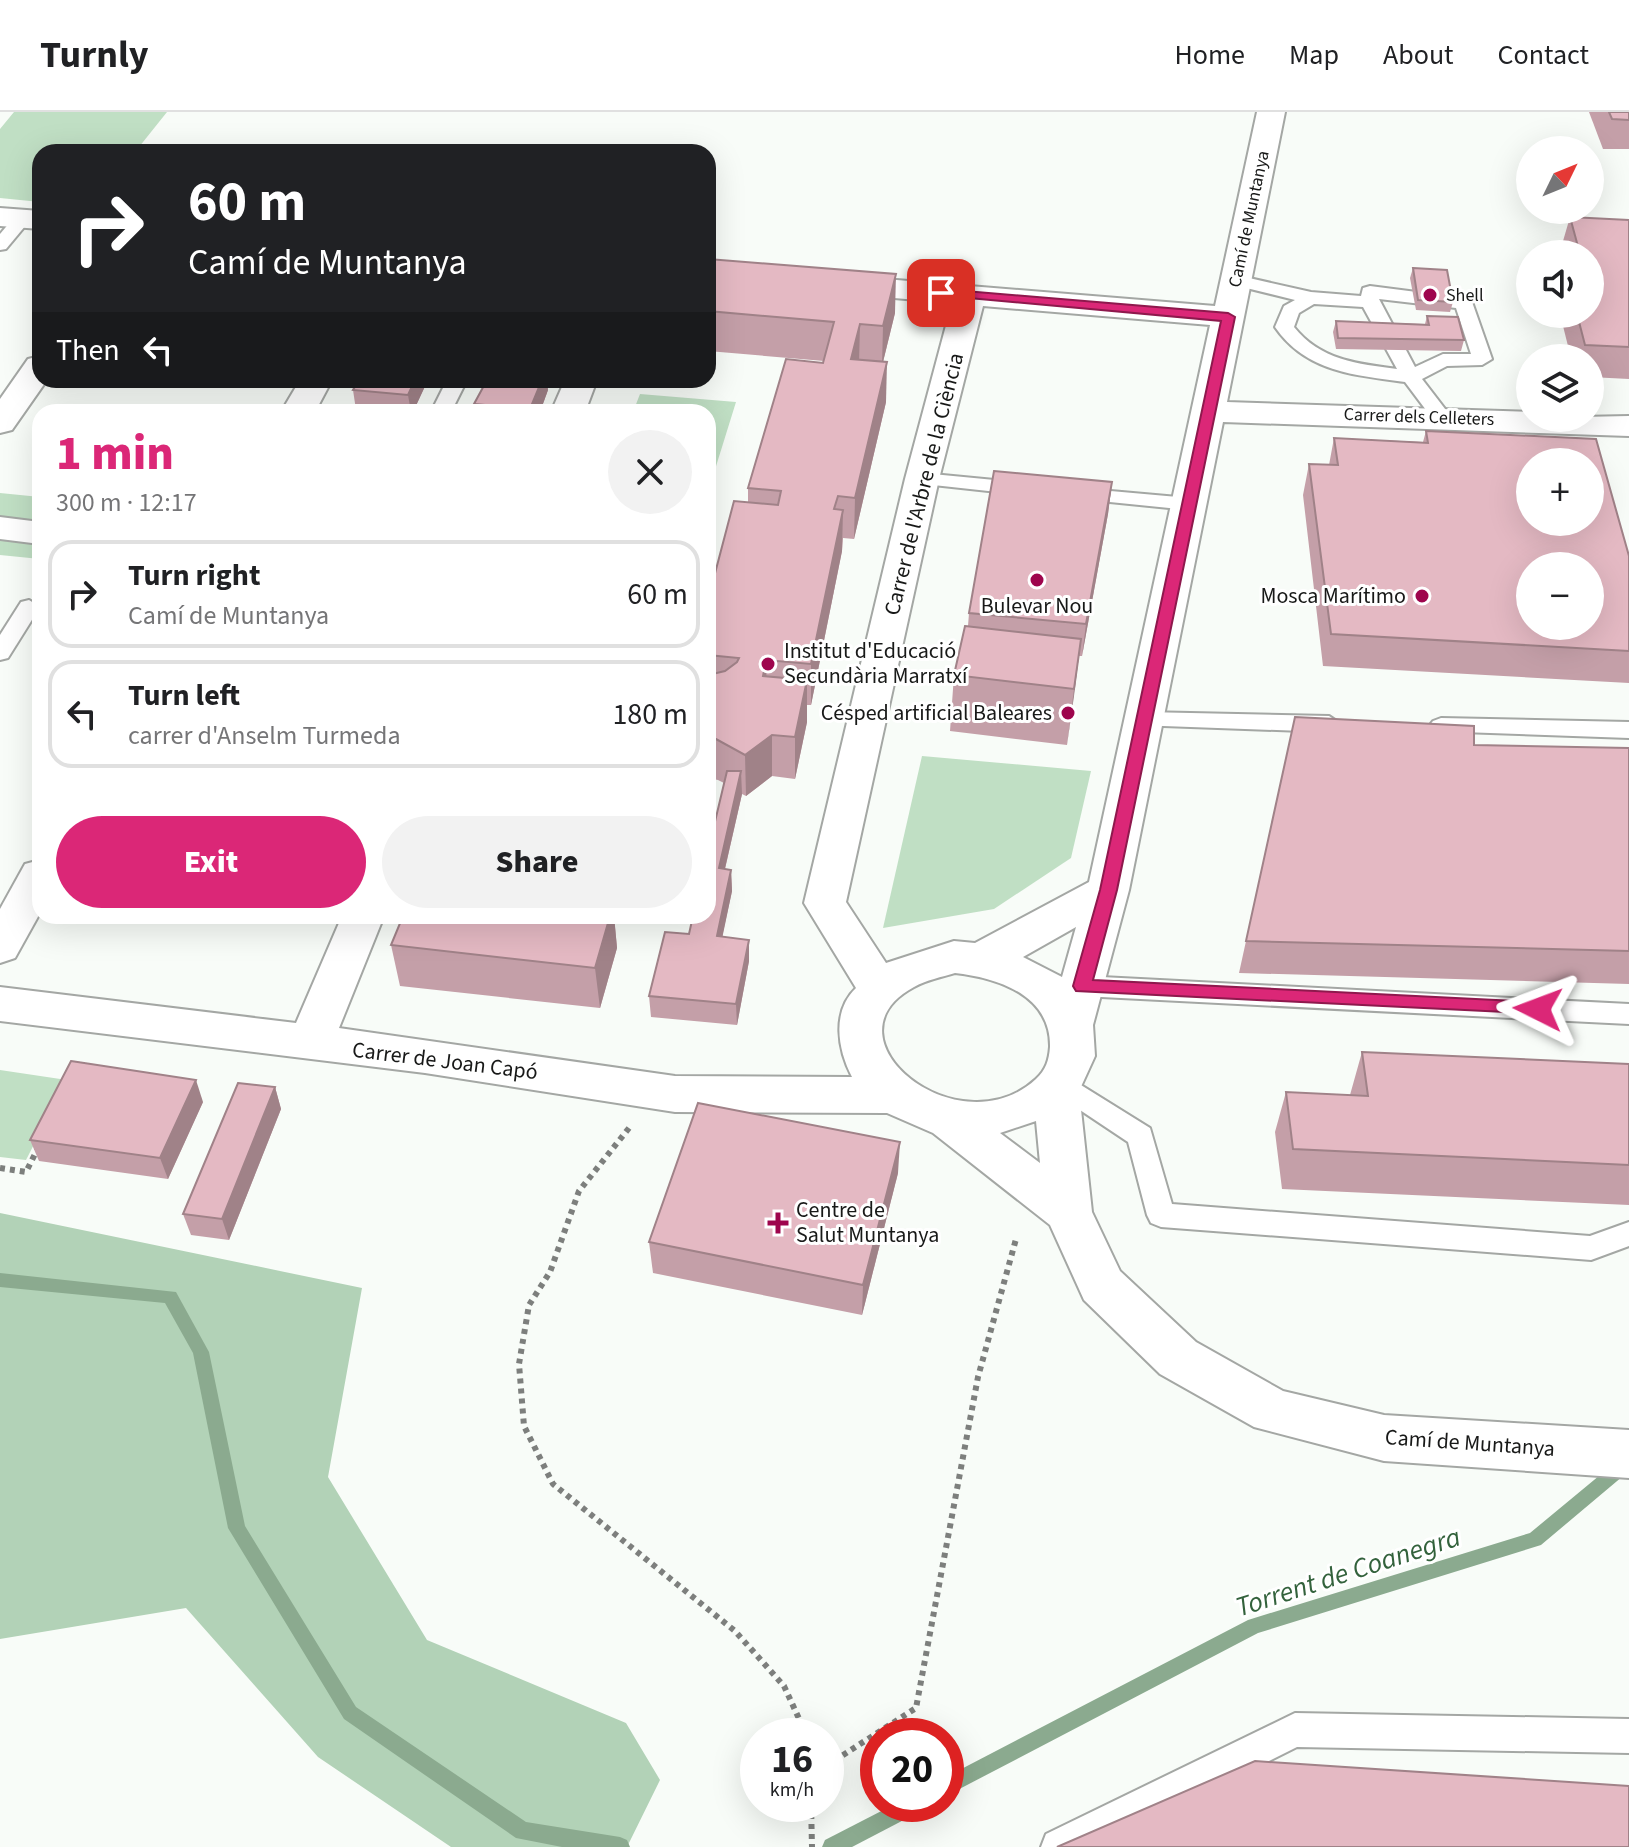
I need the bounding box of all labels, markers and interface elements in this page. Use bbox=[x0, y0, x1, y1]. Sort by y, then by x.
text: Turnly bbox=[40, 28, 149, 82]
text: Home bbox=[1174, 35, 1245, 75]
text: Map bbox=[1289, 35, 1339, 75]
text: About bbox=[1383, 35, 1454, 75]
text: Contact bbox=[1498, 35, 1589, 75]
north arrow bbox=[1516, 136, 1604, 224]
map controls bbox=[1516, 136, 1604, 640]
street label: Camí de Muntanya bbox=[1222, 148, 1276, 290]
text: 60 m bbox=[188, 163, 306, 242]
icon: right bbox=[56, 176, 160, 280]
text: Camí de Muntanya bbox=[188, 237, 467, 288]
button: sound bbox=[1516, 240, 1604, 328]
pin bbox=[907, 259, 975, 327]
icon: arrive bbox=[919, 271, 963, 315]
place label: Shell bbox=[1446, 283, 1484, 308]
marker: Shell bbox=[1421, 286, 1439, 304]
icon: left bbox=[136, 328, 180, 372]
text: Then bbox=[56, 329, 120, 372]
button: layers bbox=[1516, 344, 1604, 432]
street label: Carrer de l'Arbre de la Ciència bbox=[876, 349, 972, 619]
street label: Carrer dels Celleters bbox=[1343, 402, 1495, 432]
text: 1 min bbox=[56, 420, 174, 488]
button: close bbox=[608, 430, 692, 514]
button: + bbox=[1516, 448, 1604, 536]
text: 300 m · 12:17 bbox=[56, 484, 197, 521]
button: − bbox=[1516, 552, 1604, 640]
text: Turn right bbox=[128, 554, 260, 597]
marker: Bulevar Nou bbox=[1028, 571, 1046, 589]
icon: right bbox=[60, 572, 104, 616]
text: 60 m bbox=[627, 573, 688, 616]
place label: Mosca Marítimo bbox=[1260, 580, 1406, 612]
marker: Mosca Marítimo bbox=[1413, 587, 1431, 605]
place label: Bulevar Nou bbox=[981, 590, 1093, 622]
text: Camí de Muntanya bbox=[128, 597, 329, 634]
place label: Institut d'Educació Secundària Marratxí bbox=[784, 635, 968, 692]
marker: Institut d'Educació Secundària Marratxí bbox=[759, 655, 777, 673]
text: Turn left bbox=[128, 674, 240, 717]
icon: left bbox=[60, 692, 104, 736]
text: 180 m bbox=[612, 693, 688, 736]
place label: Césped artificial Baleares bbox=[821, 697, 1052, 729]
marker: Césped artificial Baleares bbox=[1059, 704, 1077, 722]
text: carrer d'Anselm Turmeda bbox=[128, 717, 400, 754]
button: Exit bbox=[56, 816, 366, 908]
button: Share bbox=[382, 816, 692, 908]
position arrow bbox=[1496, 967, 1580, 1051]
street label: Carrer de Joan Capó bbox=[350, 1034, 540, 1088]
place label: Centre de Salut Muntanya bbox=[796, 1194, 939, 1251]
marker: Centre de Salut Muntanya bbox=[767, 1212, 789, 1234]
street label: Camí de Muntanya bbox=[1384, 1421, 1556, 1465]
water label: Torrent de Coanegra bbox=[1230, 1517, 1466, 1627]
speed limit sign: 20 bbox=[860, 1718, 964, 1822]
text: 16 bbox=[771, 1731, 813, 1788]
text: km/h bbox=[770, 1776, 814, 1804]

